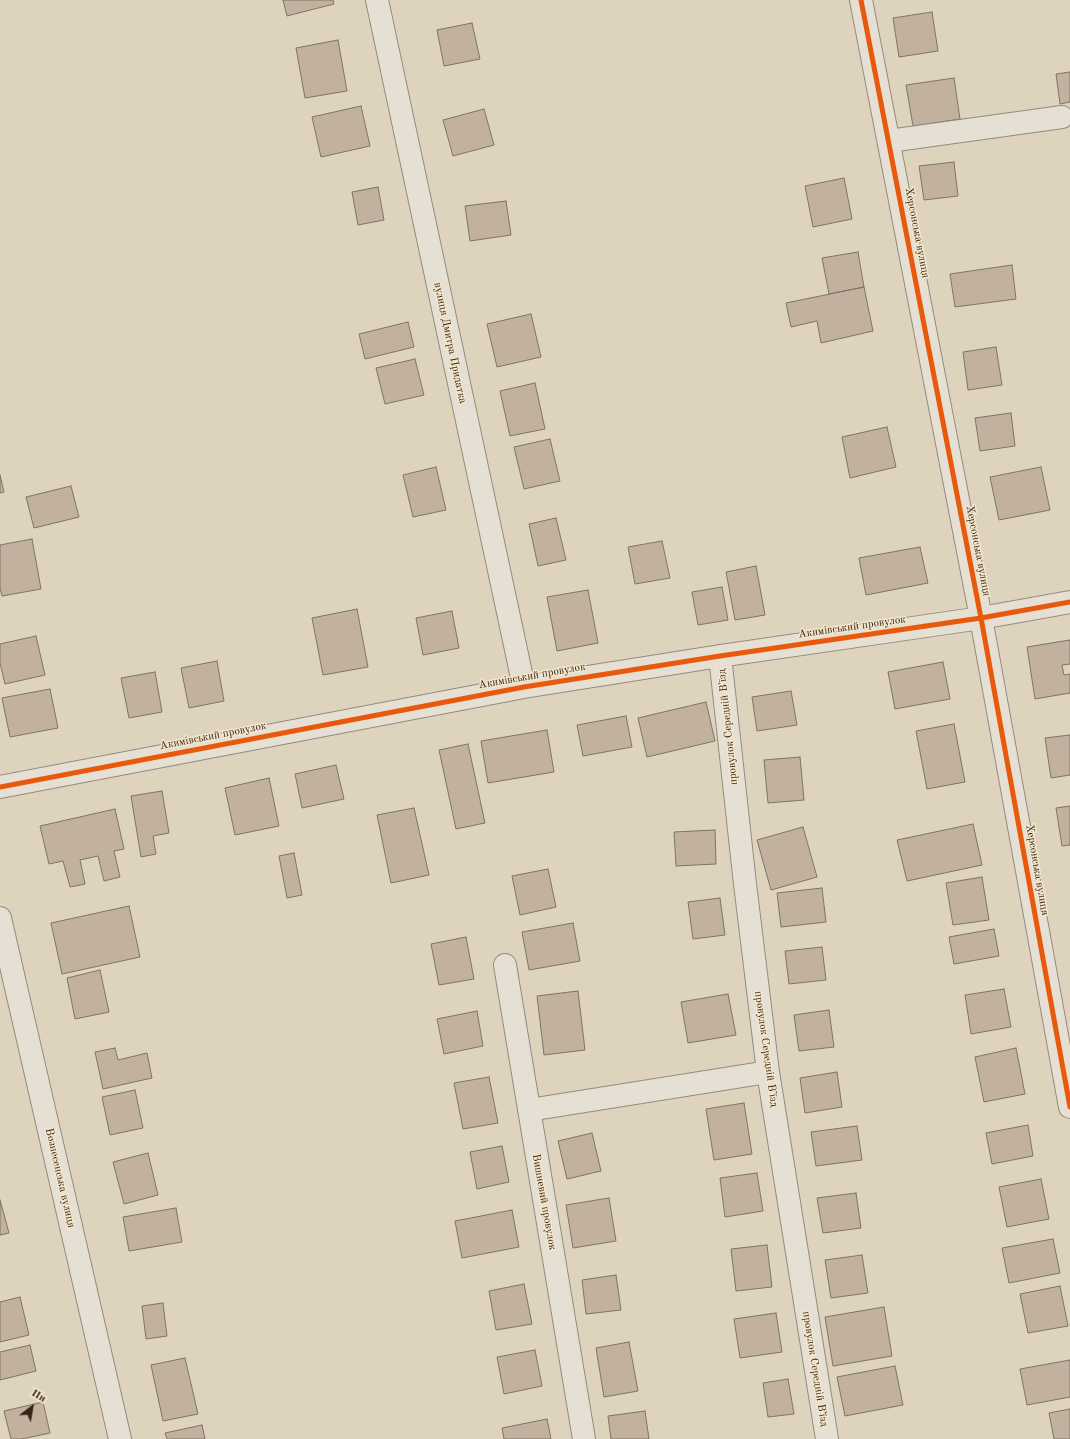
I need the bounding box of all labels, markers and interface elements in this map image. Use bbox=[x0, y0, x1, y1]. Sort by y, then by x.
street label: Херсонська вулиця bbox=[902, 187, 932, 279]
street label: вулиця Дмитра Придатка bbox=[431, 281, 469, 405]
street label: Херсонська вулиця bbox=[963, 505, 993, 597]
street label: Акимівський провулок bbox=[797, 613, 907, 641]
street label: Акимівський провулок bbox=[477, 660, 587, 692]
street label: провулок Середній Вʼїзд bbox=[715, 668, 741, 786]
street label: Акимівський провулок bbox=[159, 719, 267, 753]
street label: Херсонська вулиця bbox=[1023, 824, 1051, 916]
street label: провулок Середній Вʼїзд bbox=[751, 990, 781, 1108]
street label: Вознесенська вулиця bbox=[42, 1127, 78, 1229]
street label: Вишневий провулок bbox=[529, 1153, 559, 1251]
street label: провулок Середній Вʼїзд bbox=[799, 1310, 831, 1428]
north arrow bbox=[12, 1387, 52, 1427]
text: Пн bbox=[29, 1388, 48, 1405]

